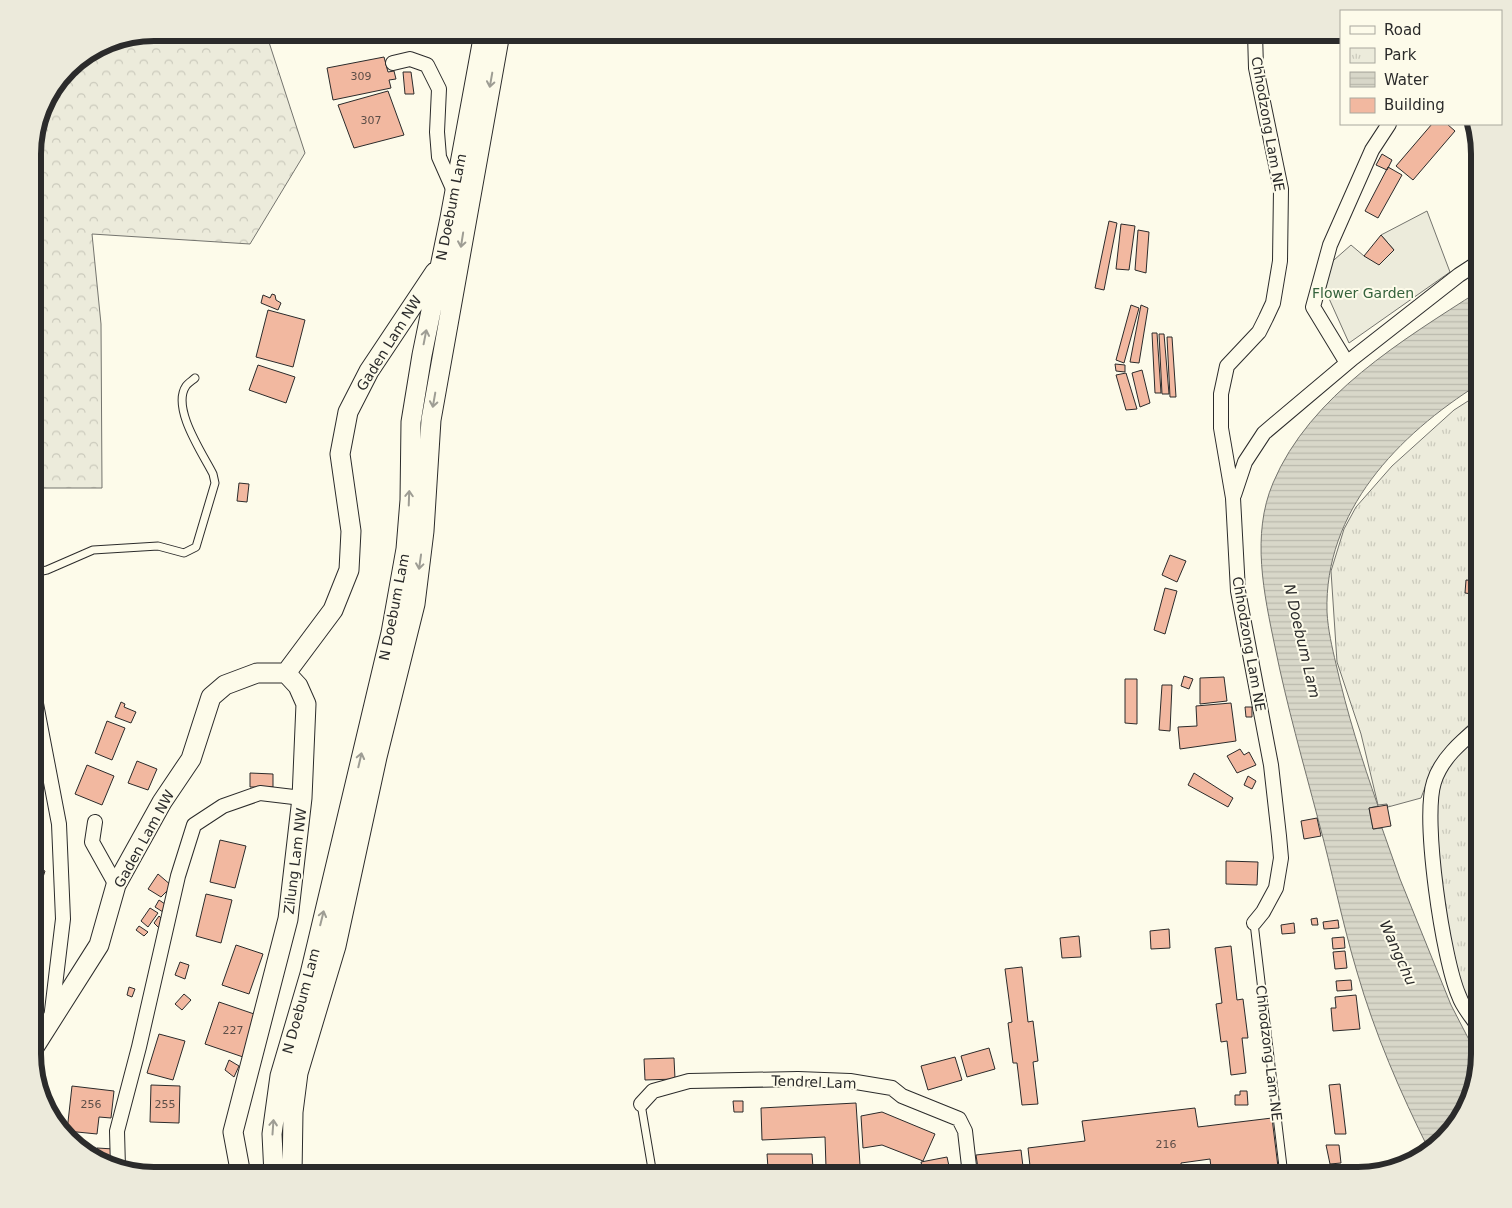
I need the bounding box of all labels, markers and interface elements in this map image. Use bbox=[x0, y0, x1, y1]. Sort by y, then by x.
legend bbox=[1340, 10, 1502, 125]
text: Road bbox=[1384, 21, 1422, 39]
text: Park bbox=[1384, 46, 1417, 64]
street label: Chhodzong Lam NE bbox=[1248, 55, 1288, 193]
house number: 309 bbox=[351, 70, 372, 83]
text: Water bbox=[1384, 71, 1429, 89]
one-way arrow bbox=[486, 72, 495, 88]
text: Building bbox=[1384, 96, 1445, 114]
house number: 307 bbox=[361, 114, 382, 127]
street label: N Doebum Lam bbox=[433, 152, 469, 262]
one-way arrow bbox=[457, 232, 467, 248]
park label: Flower Garden bbox=[1312, 285, 1414, 301]
street label: Gaden Lam NW bbox=[353, 292, 425, 393]
one-way arrow bbox=[421, 329, 431, 345]
one-way arrow bbox=[429, 392, 439, 408]
one-way arrow bbox=[405, 490, 414, 506]
street label: N Doebum Lam bbox=[376, 552, 412, 662]
one-way arrow bbox=[415, 554, 425, 570]
street label: Chhodzong Lam NE bbox=[1229, 575, 1269, 713]
water label: N Doebum Lam bbox=[1280, 582, 1324, 700]
one-way arrow bbox=[356, 752, 365, 768]
street label: Gaden Lam NW bbox=[111, 787, 178, 891]
street label: Zilung Lam NW bbox=[281, 807, 309, 915]
one-way arrow bbox=[318, 911, 328, 927]
water label: Wangchu bbox=[1376, 918, 1420, 988]
street label: N Doebum Lam bbox=[279, 946, 323, 1056]
street label: Chhodzong Lam NE bbox=[1253, 984, 1285, 1122]
house number: 227 bbox=[223, 1024, 244, 1037]
street label: Tendrel Lam bbox=[770, 1072, 857, 1091]
house number: 256 bbox=[81, 1098, 102, 1111]
house number: 255 bbox=[155, 1098, 176, 1111]
one-way arrow bbox=[268, 1119, 277, 1135]
house number: 216 bbox=[1156, 1138, 1177, 1151]

